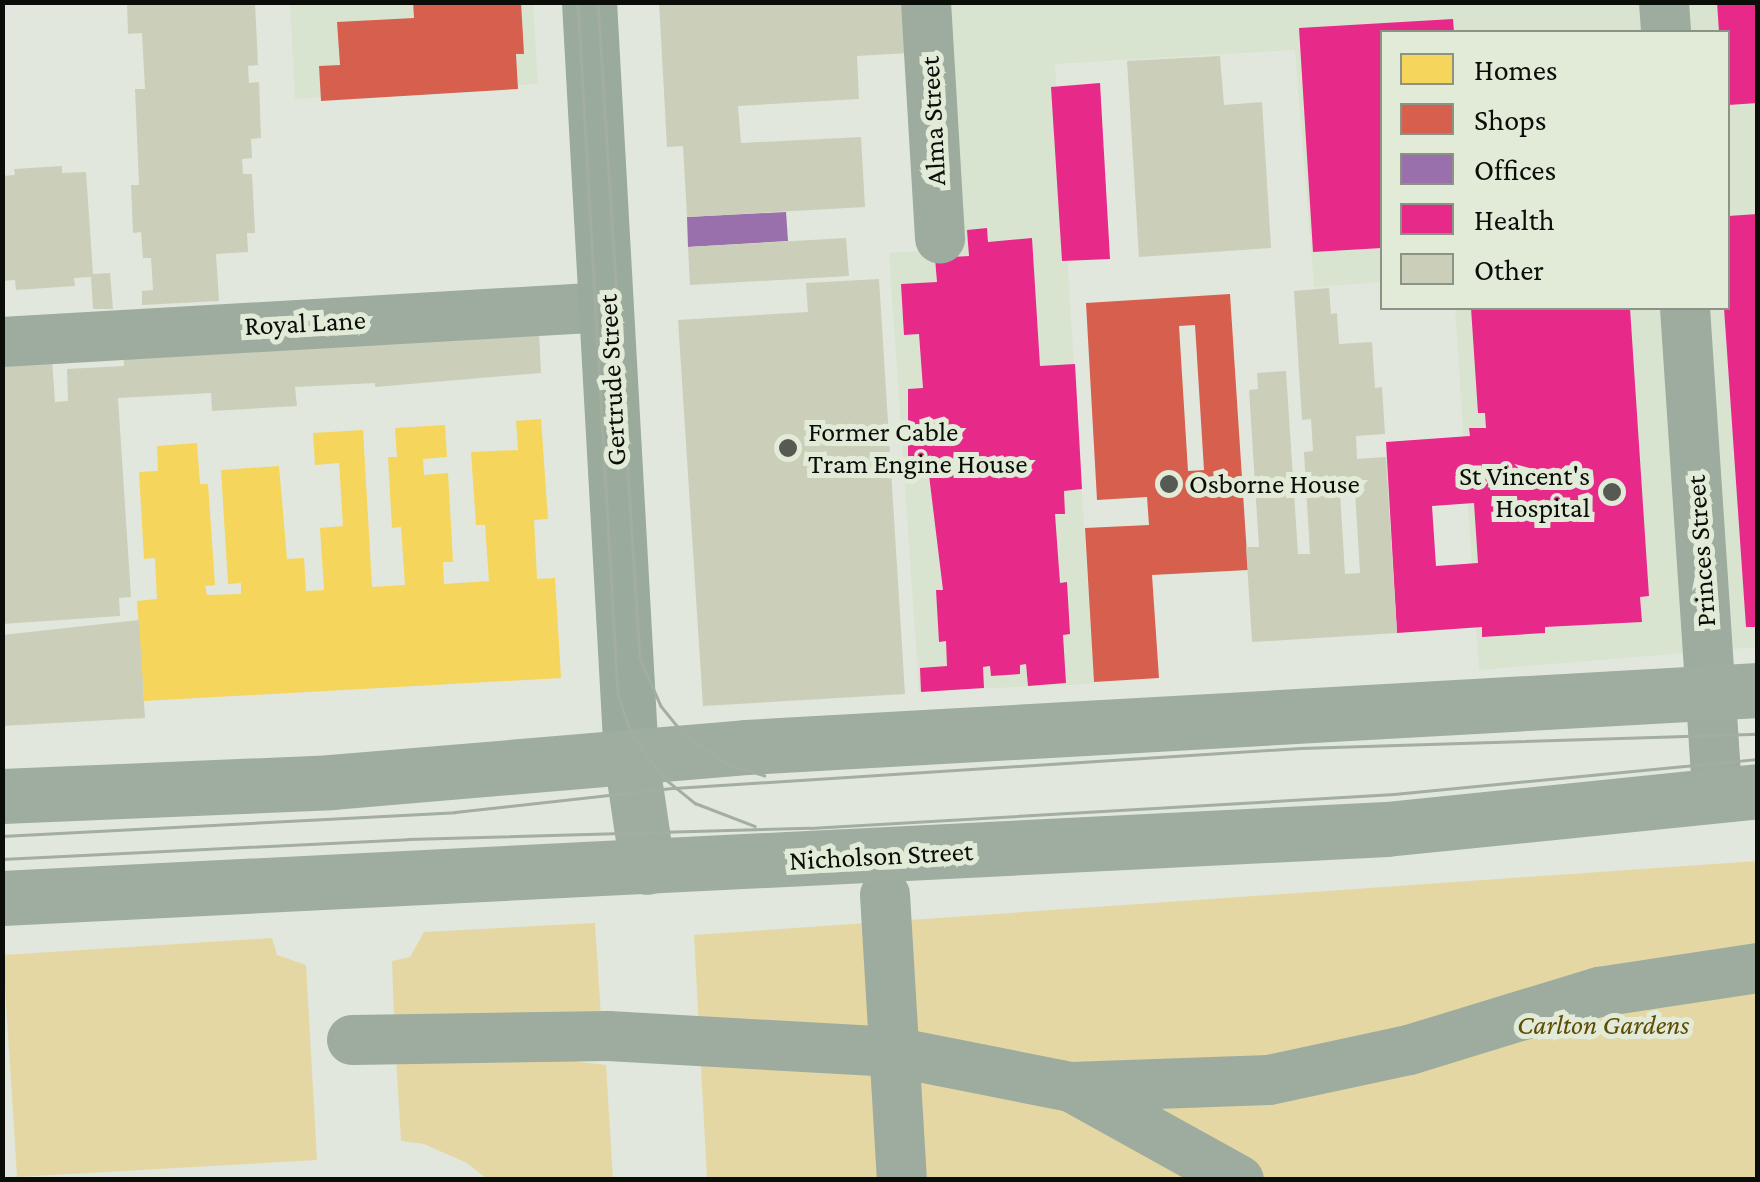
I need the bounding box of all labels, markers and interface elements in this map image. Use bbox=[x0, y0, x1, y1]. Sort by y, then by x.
legend bbox=[1380, 30, 1730, 310]
text: Homes bbox=[1474, 53, 1558, 86]
street label: Alma Street bbox=[913, 55, 953, 187]
text: Shops bbox=[1474, 103, 1547, 136]
text: Offices bbox=[1474, 153, 1556, 186]
text: Health bbox=[1474, 203, 1555, 236]
text: Other bbox=[1474, 253, 1544, 286]
street label: Gertrude Street bbox=[591, 293, 633, 467]
street label: Royal Lane bbox=[243, 303, 367, 343]
place label: Former Cable Tram Engine House bbox=[808, 415, 1027, 481]
marker: Former Cable Tram Engine House bbox=[777, 437, 799, 459]
place label: St Vincent's Hospital bbox=[1459, 459, 1590, 525]
place label: Osborne House bbox=[1189, 467, 1360, 501]
marker: Osborne House bbox=[1158, 473, 1180, 495]
street label: Princes Street bbox=[1679, 474, 1723, 628]
marker: St Vincent's Hospital bbox=[1599, 479, 1625, 505]
street label: Nicholson Street bbox=[788, 834, 974, 878]
park label: Carlton Gardens bbox=[1517, 1008, 1689, 1042]

